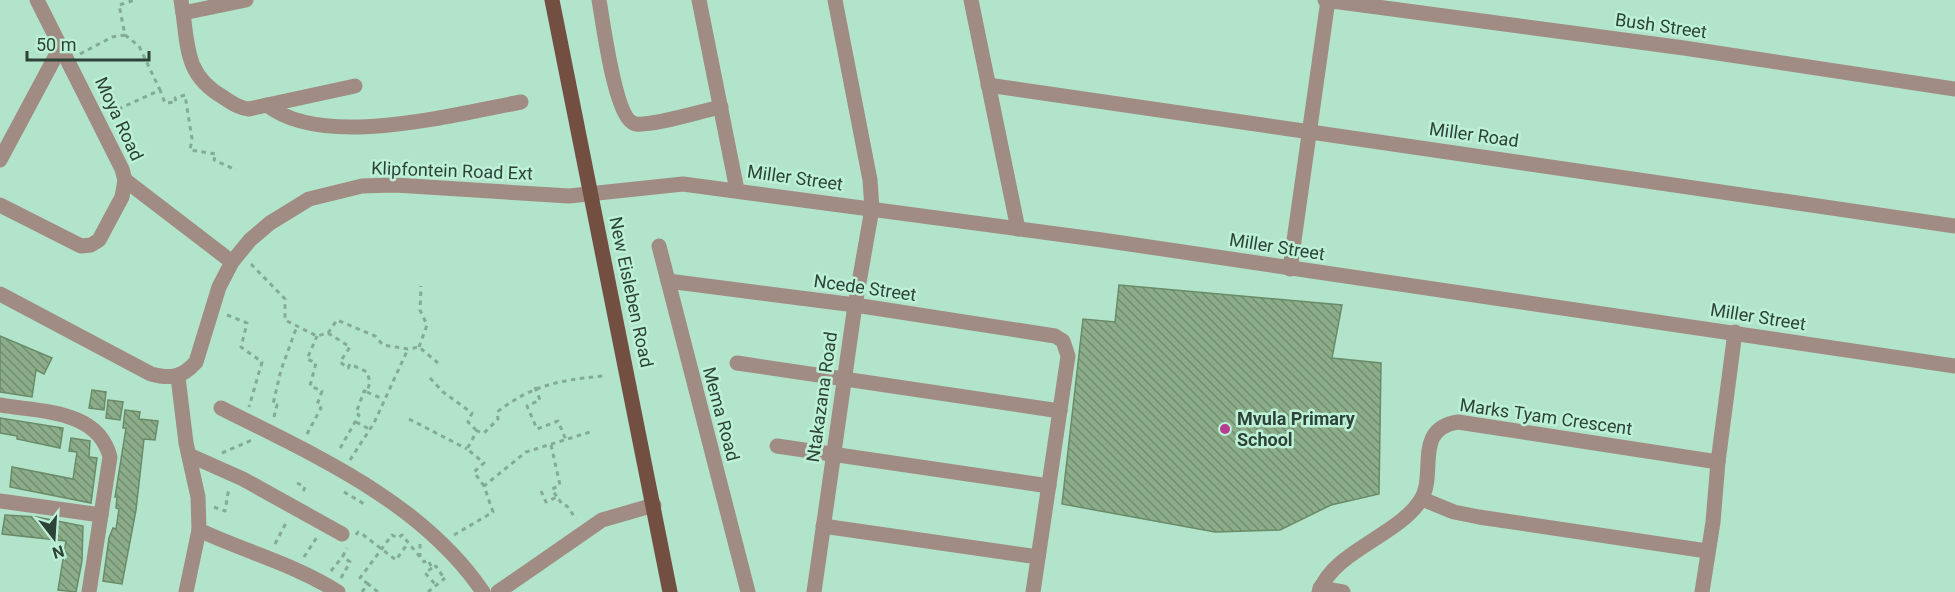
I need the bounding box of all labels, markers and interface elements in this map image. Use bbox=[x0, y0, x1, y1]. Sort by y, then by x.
street label: Bush Street bbox=[1614, 9, 1708, 42]
scale bar bbox=[27, 24, 148, 62]
text: 50 m bbox=[36, 34, 76, 55]
street label: Moya Road bbox=[91, 74, 148, 164]
street label: Miller Road bbox=[1428, 118, 1520, 151]
street label: Klipfontein Road Ext bbox=[371, 157, 533, 184]
street label: Miller Street bbox=[746, 160, 844, 195]
street label: New Eisleben Road bbox=[605, 215, 658, 369]
street label: Miller Street bbox=[1228, 229, 1326, 264]
street label: Ncede Street bbox=[812, 270, 918, 305]
street label: Miller Street bbox=[1709, 299, 1807, 334]
street label: Ntakazana Road bbox=[802, 330, 841, 464]
street label: Mema Road bbox=[699, 364, 744, 463]
street label: Marks Tyam Crescent bbox=[1458, 394, 1634, 439]
place label: Mvula Primary School bbox=[1237, 408, 1356, 450]
marker: Mvula Primary School bbox=[1218, 422, 1232, 436]
north arrow bbox=[24, 508, 84, 568]
text: N bbox=[50, 541, 66, 563]

